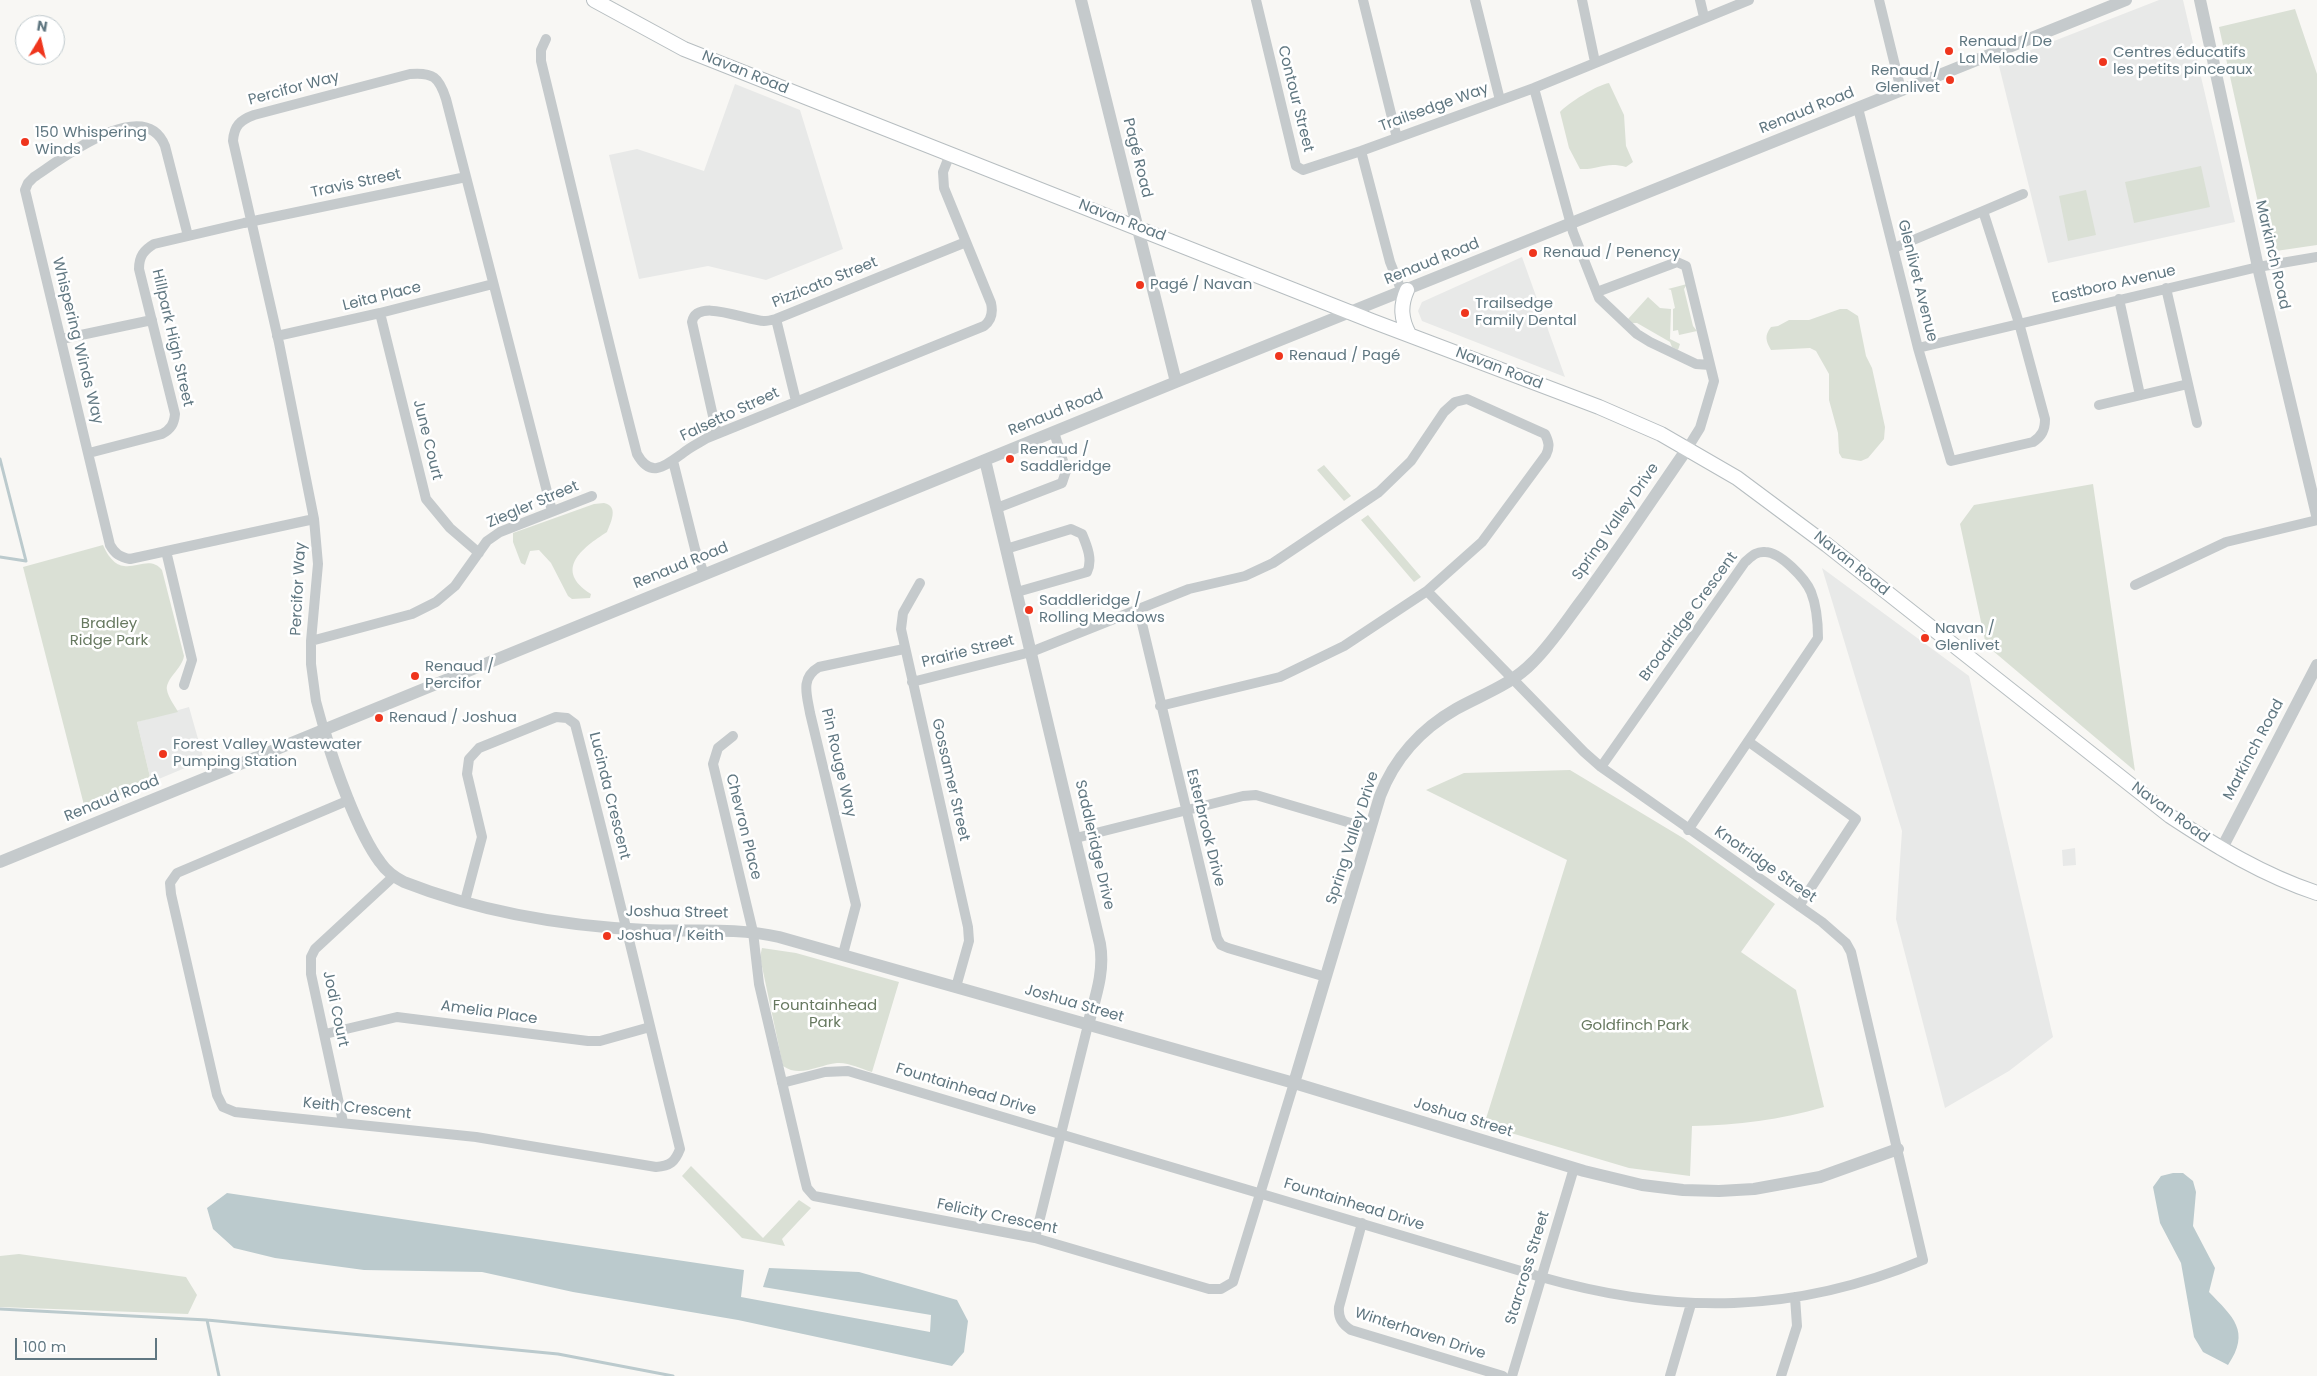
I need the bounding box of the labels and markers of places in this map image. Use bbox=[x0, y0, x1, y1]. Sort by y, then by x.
place label: Renaud / De La Melodie bbox=[1959, 33, 2052, 68]
place label: Centres éducatifs les petits pinceaux bbox=[2113, 44, 2252, 79]
marker: Renaud / De La Melodie bbox=[1943, 45, 1955, 57]
marker: Centres éducatifs les petits pinceaux bbox=[2097, 56, 2109, 68]
place label: Renaud / Glenlivet bbox=[1871, 62, 1940, 97]
marker: Renaud / Glenlivet bbox=[1944, 74, 1956, 86]
place label: 150 Whispering Winds bbox=[35, 124, 147, 159]
marker: 150 Whispering Winds bbox=[19, 136, 31, 148]
place label: Renaud / Penency bbox=[1543, 244, 1680, 262]
marker: Renaud / Penency bbox=[1527, 247, 1539, 259]
place label: Pagé / Navan bbox=[1150, 276, 1252, 294]
marker: Pagé / Navan bbox=[1134, 279, 1146, 291]
place label: Trailsedge Family Dental bbox=[1475, 295, 1577, 330]
marker: Trailsedge Family Dental bbox=[1459, 307, 1471, 319]
place label: Renaud / Pagé bbox=[1289, 347, 1400, 365]
marker: Renaud / Pagé bbox=[1273, 350, 1285, 362]
place label: Renaud / Saddleridge bbox=[1020, 441, 1111, 476]
marker: Renaud / Saddleridge bbox=[1004, 453, 1016, 465]
place label: Saddleridge / Rolling Meadows bbox=[1039, 592, 1165, 627]
marker: Saddleridge / Rolling Meadows bbox=[1023, 604, 1035, 616]
place label: Navan / Glenlivet bbox=[1935, 620, 2000, 655]
marker: Navan / Glenlivet bbox=[1919, 632, 1931, 644]
place label: Renaud / Percifor bbox=[425, 658, 494, 693]
marker: Renaud / Percifor bbox=[409, 670, 421, 682]
place label: Renaud / Joshua bbox=[389, 709, 517, 727]
marker: Renaud / Joshua bbox=[373, 712, 385, 724]
place label: Forest Valley Wastewater Pumping Station bbox=[173, 736, 362, 771]
marker: Forest Valley Wastewater Pumping Station bbox=[157, 748, 169, 760]
place label: Joshua / Keith bbox=[617, 927, 724, 945]
marker: Joshua / Keith bbox=[601, 930, 613, 942]

